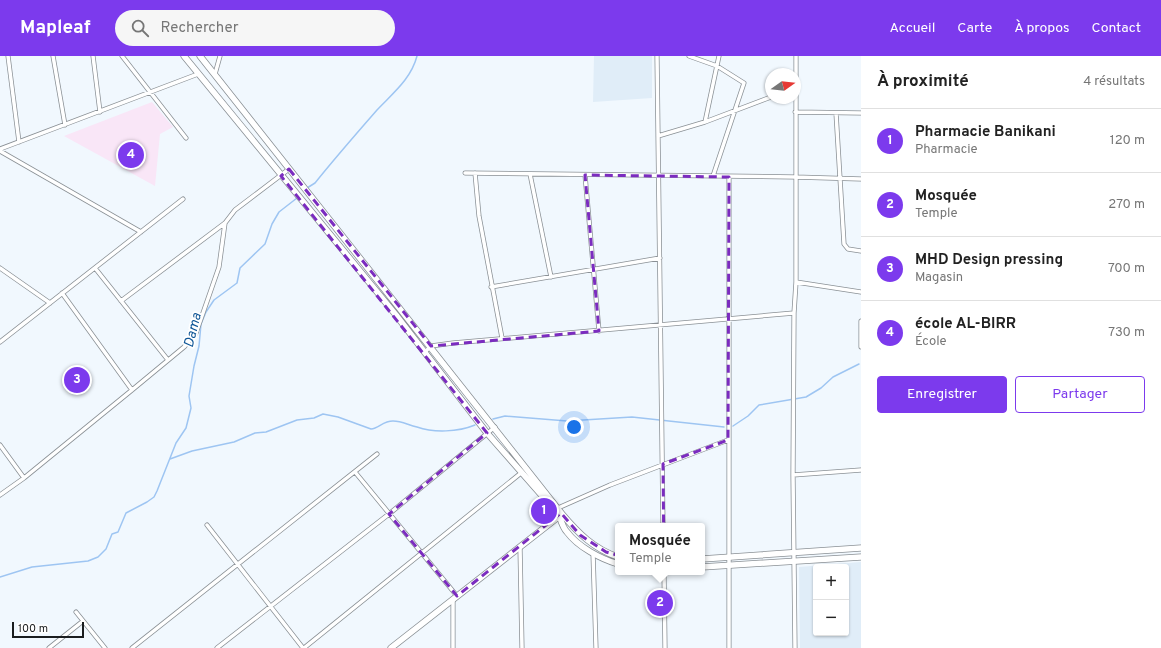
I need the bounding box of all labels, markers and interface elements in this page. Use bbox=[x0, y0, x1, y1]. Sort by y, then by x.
search box bbox=[115, 10, 395, 46]
text: Mapleaf bbox=[20, 16, 91, 40]
icon: search bbox=[129, 17, 151, 39]
text: Rechercher bbox=[161, 19, 239, 38]
text: Accueil bbox=[889, 20, 935, 37]
text: Carte bbox=[957, 20, 992, 37]
text: À propos bbox=[1014, 20, 1070, 37]
text: Contact bbox=[1092, 20, 1141, 37]
north arrow bbox=[765, 68, 801, 104]
text: À proximité bbox=[877, 71, 969, 93]
text: 4 résultats bbox=[1083, 74, 1145, 90]
text: Pharmacie Banikani bbox=[915, 123, 1056, 142]
text: 1 bbox=[887, 133, 893, 149]
text: 120 m bbox=[1110, 133, 1145, 149]
pin: 4 bbox=[118, 140, 144, 170]
text: Pharmacie bbox=[915, 142, 977, 158]
text: Mosquée bbox=[915, 187, 977, 206]
text: 2 bbox=[886, 197, 894, 213]
text: 270 m bbox=[1108, 197, 1145, 213]
text: Temple bbox=[915, 206, 957, 222]
text: MHD Design pressing bbox=[915, 251, 1063, 270]
text: 3 bbox=[886, 261, 894, 277]
text: 700 m bbox=[1108, 261, 1145, 277]
text: Magasin bbox=[915, 270, 963, 286]
water label: Dama bbox=[181, 311, 206, 349]
text: école AL-BIRR bbox=[915, 315, 1016, 334]
text: 4 bbox=[886, 325, 894, 341]
text: 730 m bbox=[1108, 325, 1145, 341]
text: École bbox=[915, 334, 947, 350]
pin: 3 bbox=[64, 365, 90, 395]
button: Enregistrer bbox=[877, 376, 1007, 413]
button: Partager bbox=[1015, 376, 1145, 413]
your location bbox=[564, 417, 584, 437]
pin: 1 bbox=[531, 496, 557, 526]
popup bbox=[615, 523, 705, 575]
text: Mosquée bbox=[629, 532, 691, 551]
text: Temple bbox=[629, 551, 672, 567]
map controls bbox=[813, 564, 849, 636]
button: + bbox=[813, 564, 849, 600]
pin: 2 bbox=[647, 588, 673, 618]
button: − bbox=[813, 600, 849, 636]
scale bar bbox=[12, 620, 84, 639]
text: 100 m bbox=[18, 622, 48, 636]

